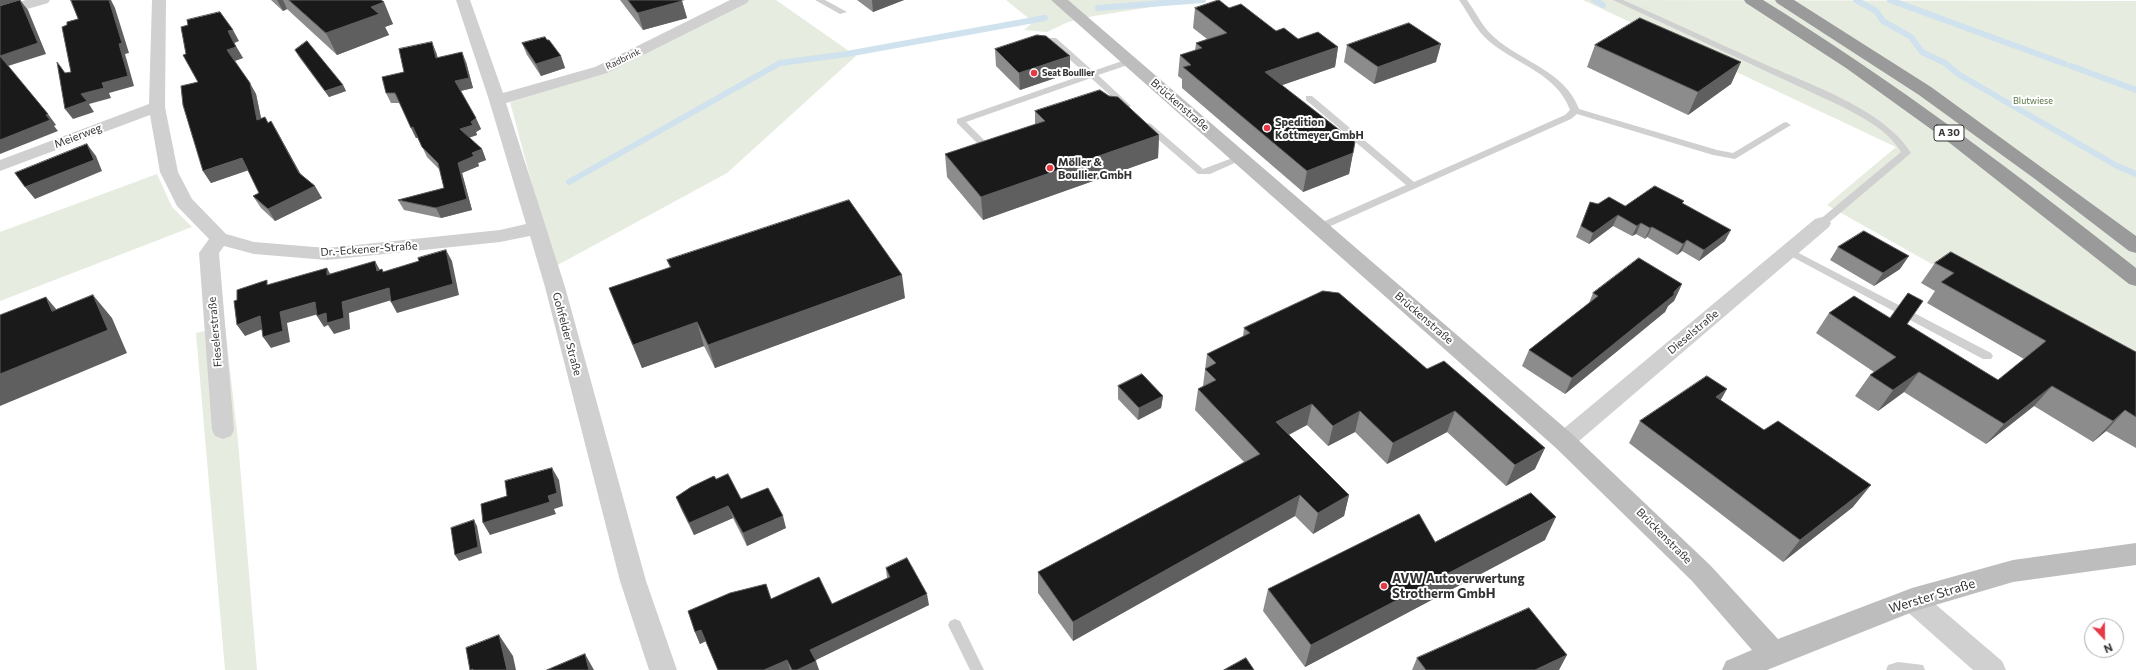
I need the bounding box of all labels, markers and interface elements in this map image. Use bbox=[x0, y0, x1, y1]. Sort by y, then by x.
street label: Radbrink bbox=[604, 46, 642, 72]
marker: Seat Boullier bbox=[1029, 68, 1039, 78]
place label: Seat Boullier bbox=[1042, 68, 1095, 78]
street label: Brückenstraße bbox=[1148, 76, 1212, 134]
park label: Blutwiese bbox=[2013, 96, 2053, 106]
place label: Spedition Kottmeyer GmbH bbox=[1275, 115, 1364, 141]
street label: Meierweg bbox=[52, 121, 104, 151]
marker: Spedition Kottmeyer GmbH bbox=[1262, 123, 1272, 133]
road number: A 30 bbox=[1934, 125, 1964, 141]
place label: Möller & Boullier GmbH bbox=[1058, 155, 1132, 181]
marker: Möller & Boullier GmbH bbox=[1045, 163, 1055, 173]
street label: Dr.-Eckener-Straße bbox=[320, 239, 418, 259]
street label: Brückenstraße bbox=[1392, 289, 1456, 347]
street label: Gohfelder Straße bbox=[550, 291, 584, 377]
street label: Fieselerstraße bbox=[205, 296, 225, 368]
street label: Dieselstraße bbox=[1665, 307, 1721, 357]
street label: Brückenstraße bbox=[1634, 506, 1694, 566]
place label: AVW Autoverwertung Strotherm GmbH bbox=[1392, 571, 1525, 602]
street label: Werster Straße bbox=[1887, 575, 1977, 617]
marker: AVW Autoverwertung Strotherm GmbH bbox=[1379, 581, 1389, 591]
north arrow bbox=[2084, 618, 2124, 658]
text: N bbox=[2102, 641, 2115, 656]

